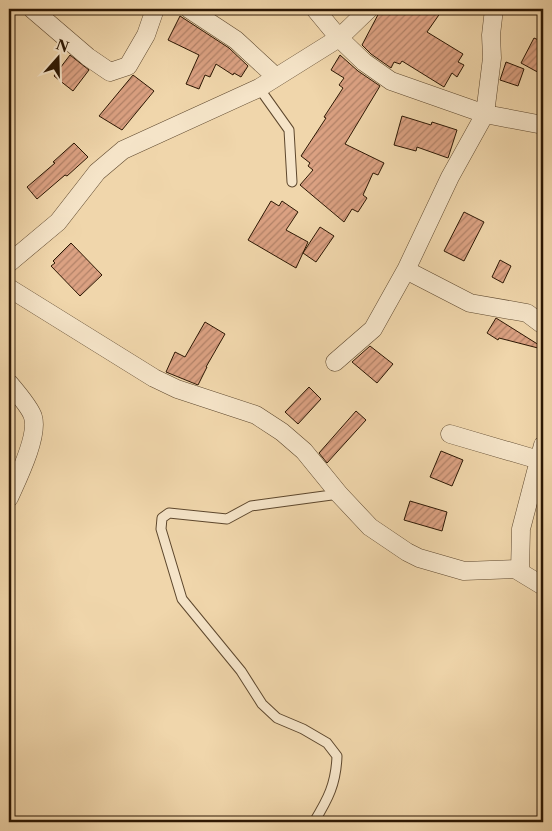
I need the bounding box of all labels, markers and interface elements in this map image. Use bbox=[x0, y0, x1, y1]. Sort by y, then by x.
north arrow bbox=[32, 32, 82, 82]
text: N bbox=[54, 35, 71, 56]

